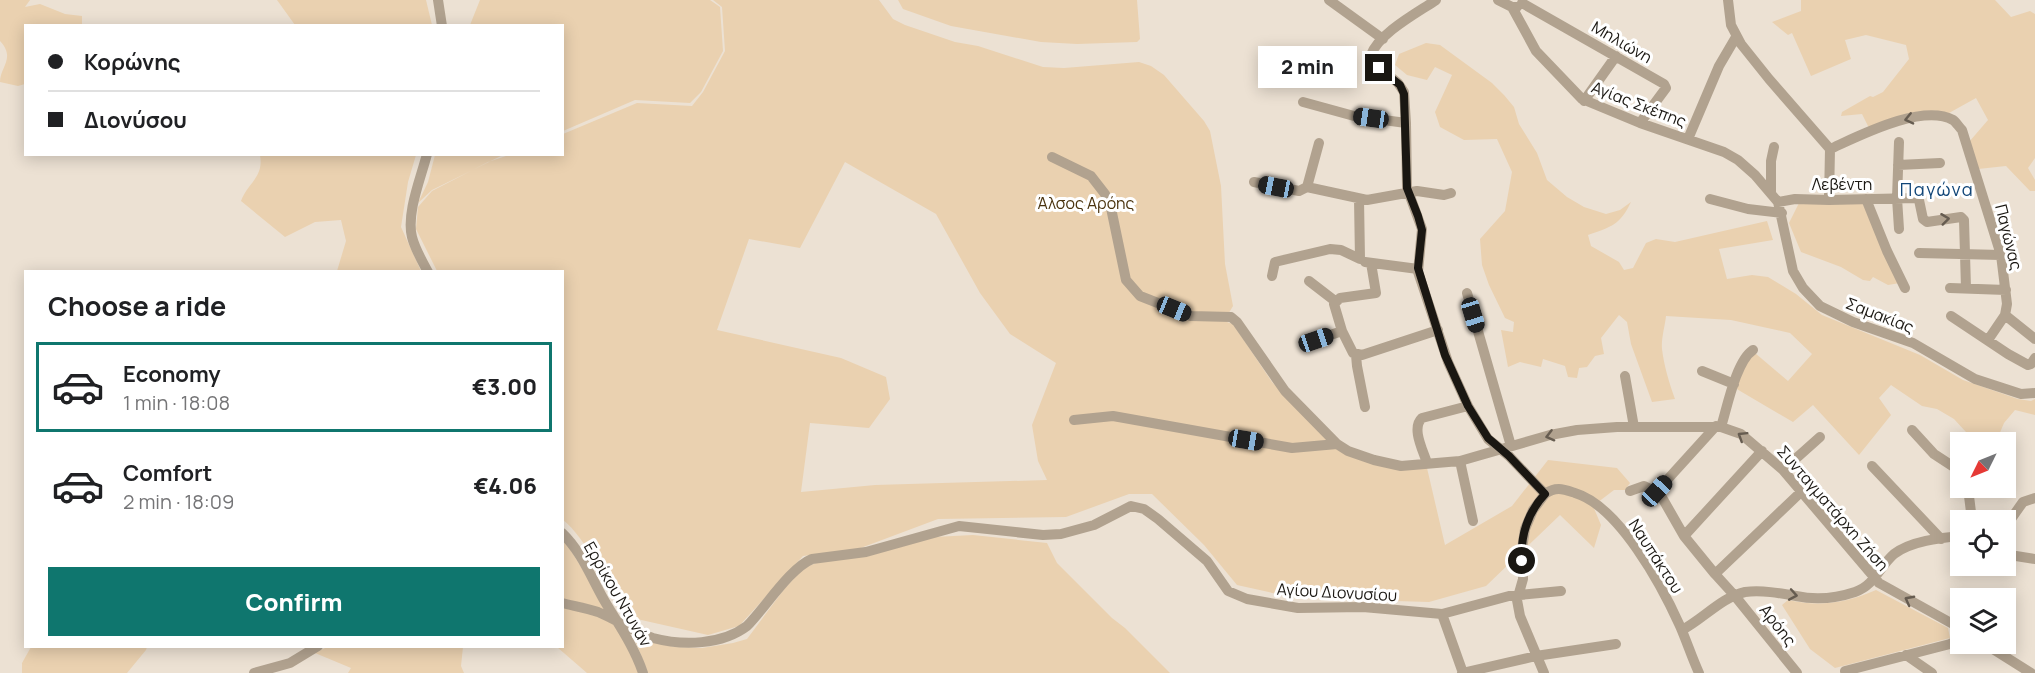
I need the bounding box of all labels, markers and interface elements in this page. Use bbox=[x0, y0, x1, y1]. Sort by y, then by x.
street label: Μηλιώνη bbox=[1588, 16, 1656, 68]
text: Κορώνης bbox=[84, 47, 180, 77]
callout: 2 min bbox=[1259, 47, 1358, 89]
text: 2 min bbox=[1281, 53, 1334, 80]
route end bbox=[1365, 54, 1392, 81]
street label: Αγίας Σκέπης bbox=[1588, 76, 1690, 132]
text: Διονύσου bbox=[84, 105, 187, 135]
car bbox=[1352, 107, 1390, 129]
one-way arrow bbox=[1905, 112, 1915, 125]
street label: Λεβέντη bbox=[1812, 173, 1872, 195]
car bbox=[1257, 175, 1295, 199]
district label: Παγώνα bbox=[1900, 177, 1974, 201]
park label: Άλσος Αρόης bbox=[1038, 192, 1135, 214]
street label: Παγώνας bbox=[1990, 202, 2028, 272]
one-way arrow bbox=[1941, 213, 1950, 226]
text: Choose a ride bbox=[48, 287, 226, 324]
street label: Σαμακίας bbox=[1843, 292, 1917, 338]
car bbox=[1154, 294, 1194, 324]
car bbox=[1459, 295, 1487, 335]
car bbox=[1296, 326, 1336, 354]
text: Economy bbox=[123, 359, 221, 389]
icon: car bbox=[51, 360, 105, 414]
text: €3.00 bbox=[472, 372, 537, 402]
text: 1 min · 18:08 bbox=[123, 389, 230, 416]
car bbox=[1227, 428, 1265, 452]
one-way arrow bbox=[1545, 428, 1555, 441]
one-way arrow bbox=[1738, 431, 1748, 443]
north arrow bbox=[1950, 432, 2016, 498]
map controls bbox=[1950, 432, 2016, 654]
street label: Συνταγματάρχη Ζήση bbox=[1772, 440, 1894, 576]
text: Comfort bbox=[123, 458, 212, 488]
icon: car bbox=[51, 459, 105, 513]
text: €4.06 bbox=[474, 471, 537, 501]
car bbox=[1638, 472, 1676, 510]
text: 2 min · 18:09 bbox=[123, 488, 234, 515]
button: locate bbox=[1950, 510, 2016, 576]
street label: Ναυπάκτου bbox=[1624, 515, 1688, 597]
street label: Ερρίκου Ντυνάν bbox=[579, 537, 657, 651]
route start bbox=[1508, 547, 1535, 574]
button: Confirm bbox=[48, 567, 540, 636]
street label: Αγίου Διονυσίου bbox=[1276, 578, 1398, 606]
button: layers bbox=[1950, 588, 2016, 654]
one-way arrow bbox=[1788, 589, 1798, 601]
one-way arrow bbox=[1905, 596, 1915, 607]
street label: Αρόης bbox=[1755, 600, 1801, 651]

